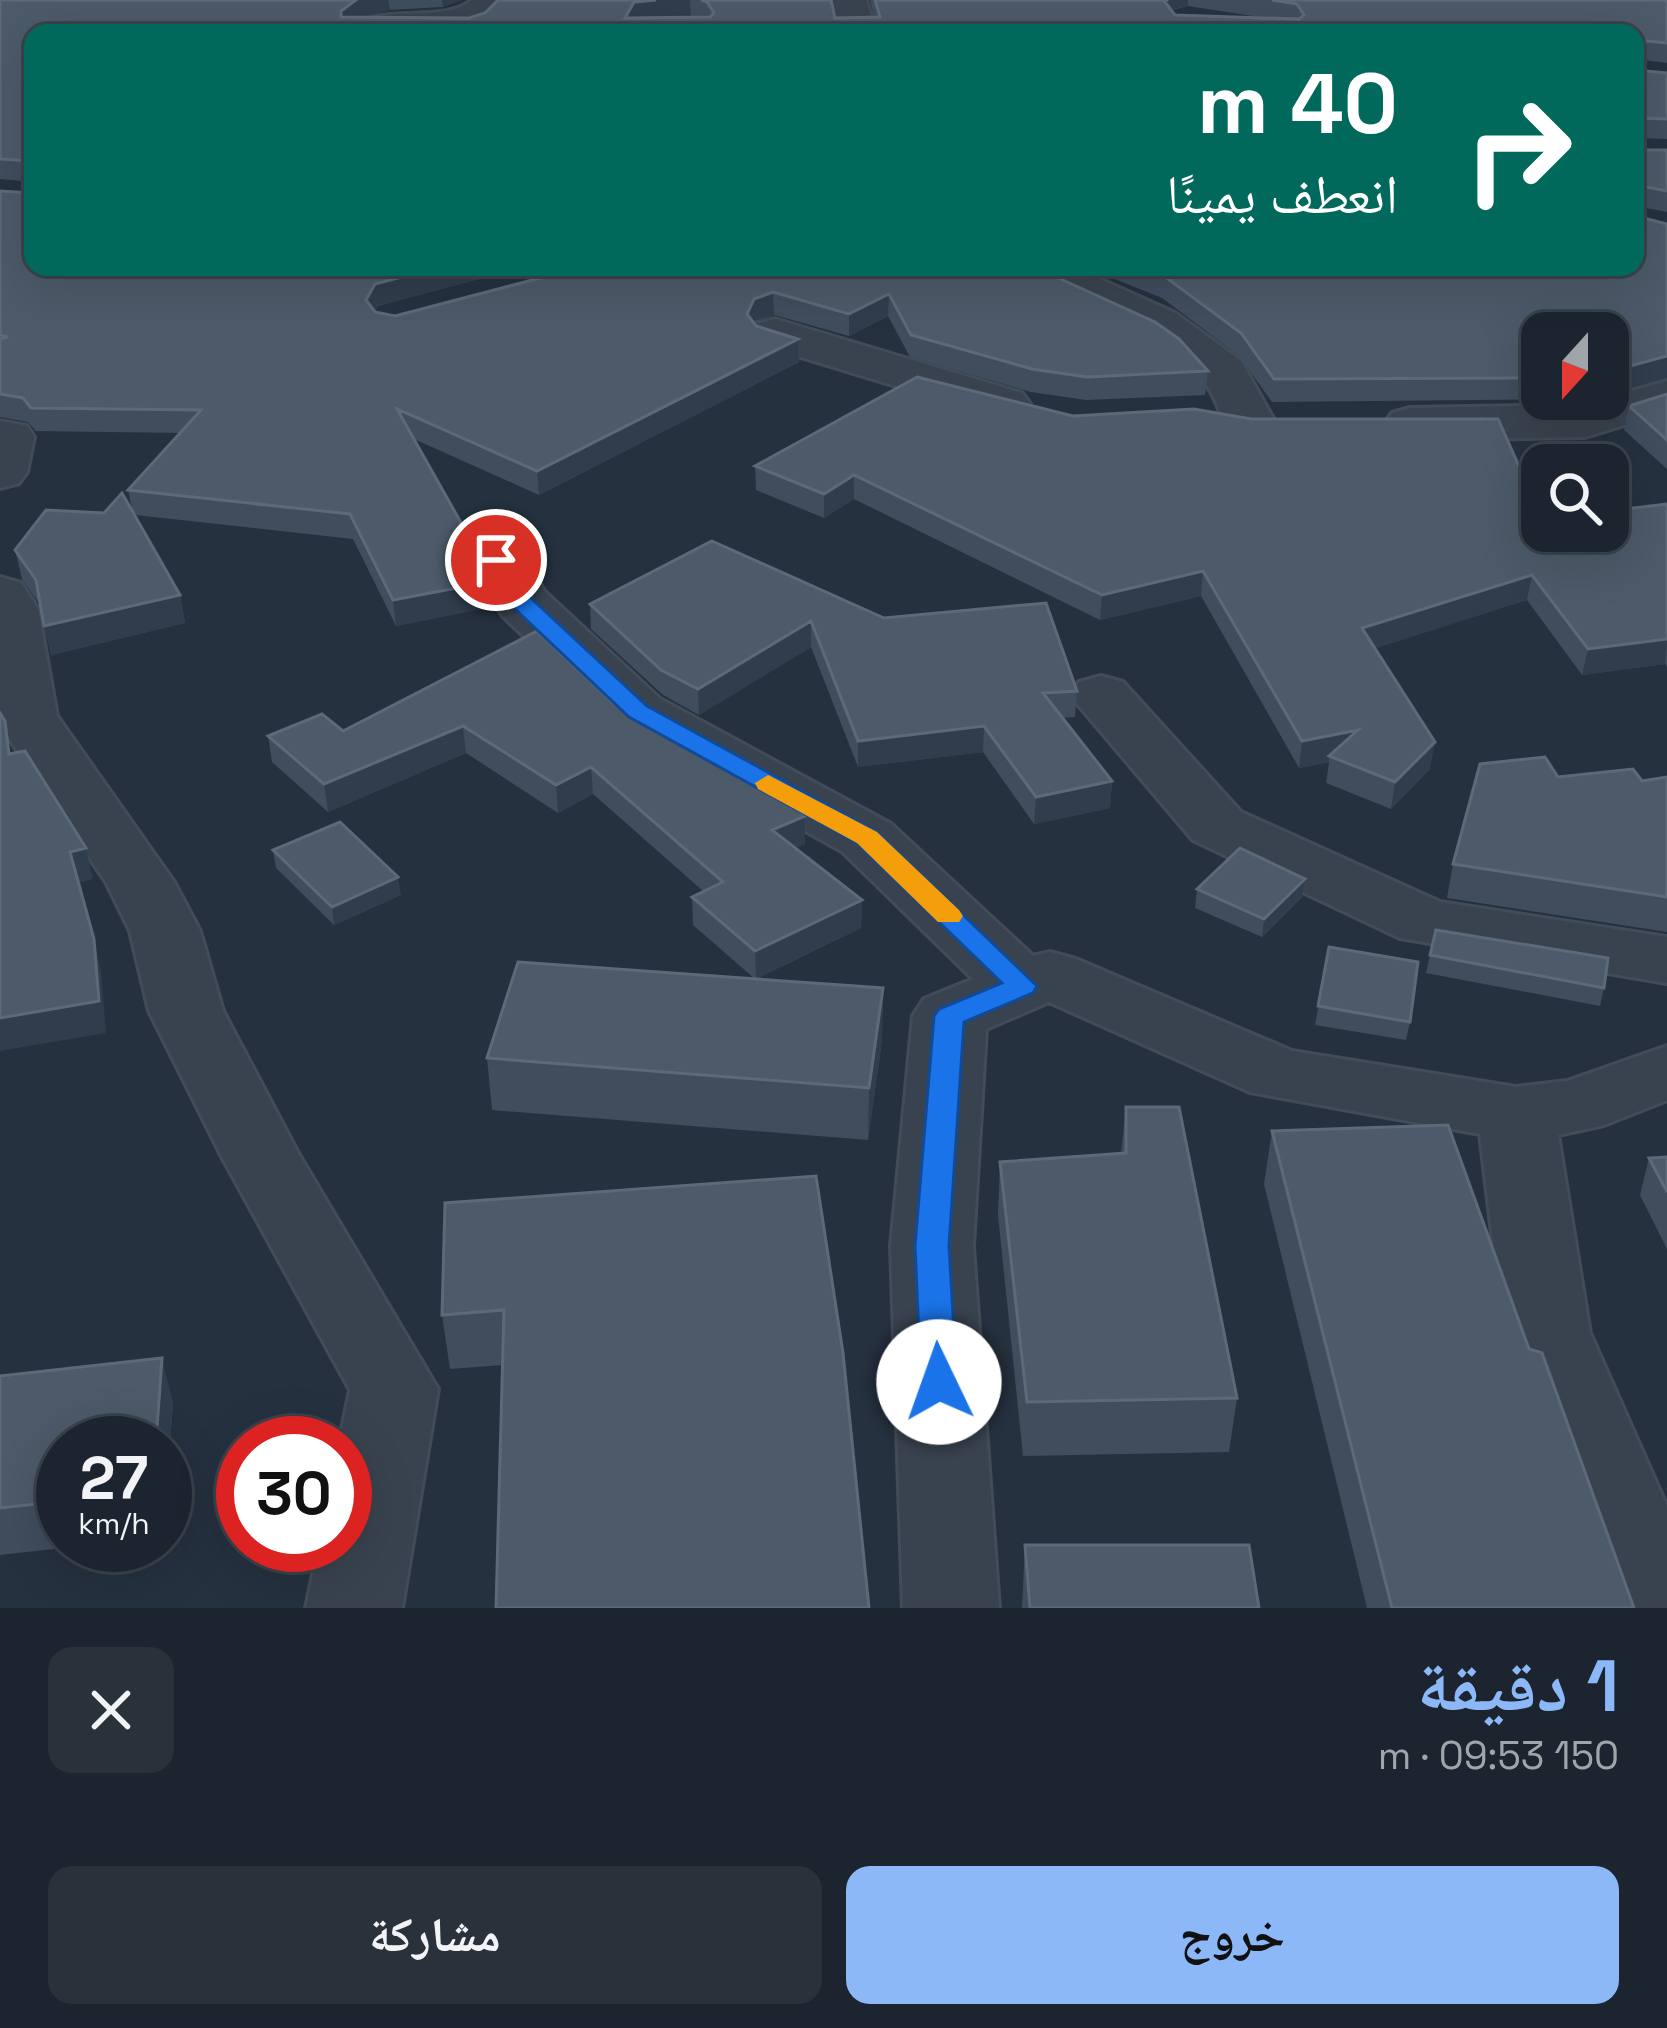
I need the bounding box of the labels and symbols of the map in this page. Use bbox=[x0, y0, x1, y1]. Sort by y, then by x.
north arrow bbox=[1521, 312, 1629, 420]
pin bbox=[445, 509, 547, 611]
position arrow bbox=[876, 1319, 1002, 1445]
speed limit sign: 30 bbox=[216, 1416, 372, 1572]

